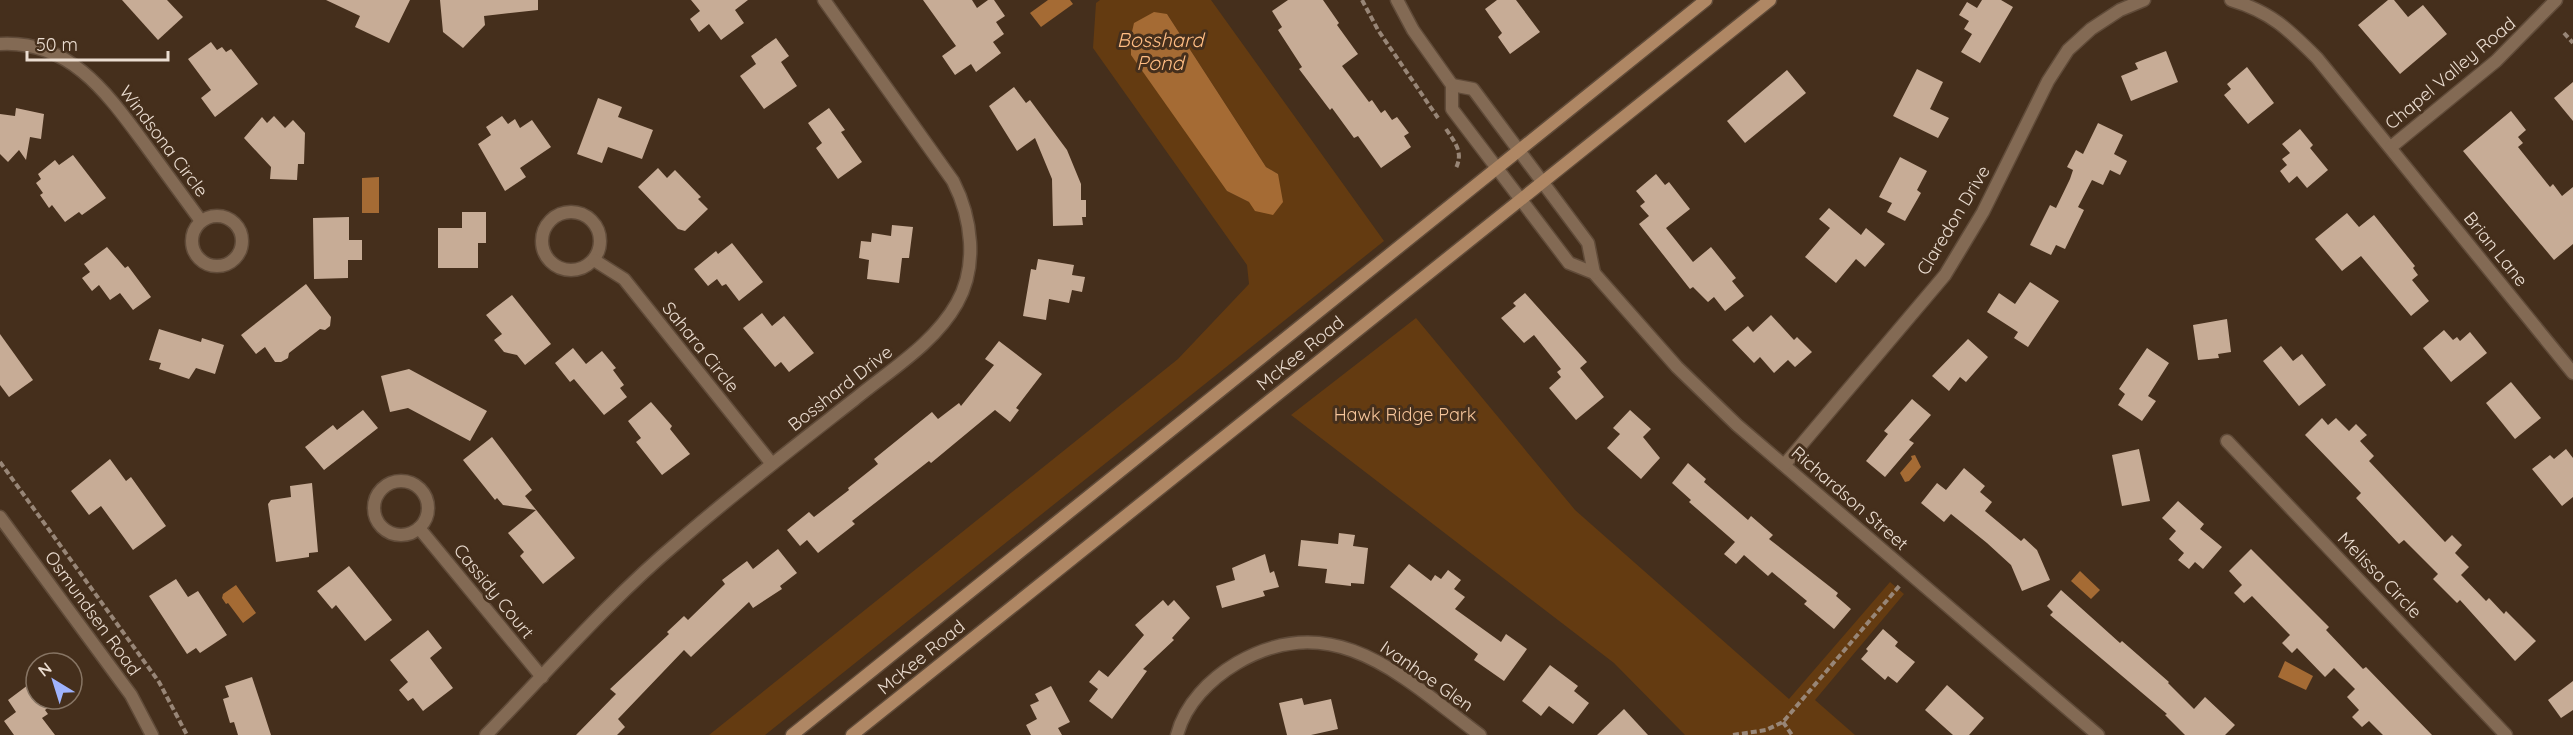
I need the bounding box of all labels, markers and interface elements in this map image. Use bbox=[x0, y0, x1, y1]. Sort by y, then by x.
street label: Chapel Valley Road bbox=[2380, 12, 2520, 134]
scale bar bbox=[27, 24, 168, 62]
water label: Bosshard Pond bbox=[1117, 27, 1206, 75]
text: 50 m bbox=[36, 33, 78, 56]
street label: Windsona Circle bbox=[115, 81, 213, 201]
street label: Claredon Drive bbox=[1911, 161, 1995, 279]
street label: Brian Lane bbox=[2459, 207, 2533, 291]
street label: Sahara Circle bbox=[657, 297, 745, 397]
street label: McKee Road bbox=[1252, 311, 1348, 395]
street label: Bosshard Drive bbox=[783, 340, 897, 436]
park label: Hawk Ridge Park bbox=[1334, 403, 1476, 426]
street label: Richardson Street bbox=[1787, 441, 1913, 555]
street label: Melissa Circle bbox=[2333, 527, 2427, 623]
street label: Cassidy Court bbox=[449, 539, 539, 643]
street label: Osmundsen Road bbox=[40, 546, 146, 680]
street label: McKee Road bbox=[873, 615, 969, 699]
street label: Ivanhoe Glen bbox=[1376, 635, 1478, 717]
north arrow bbox=[24, 651, 84, 711]
text: N bbox=[34, 658, 56, 681]

